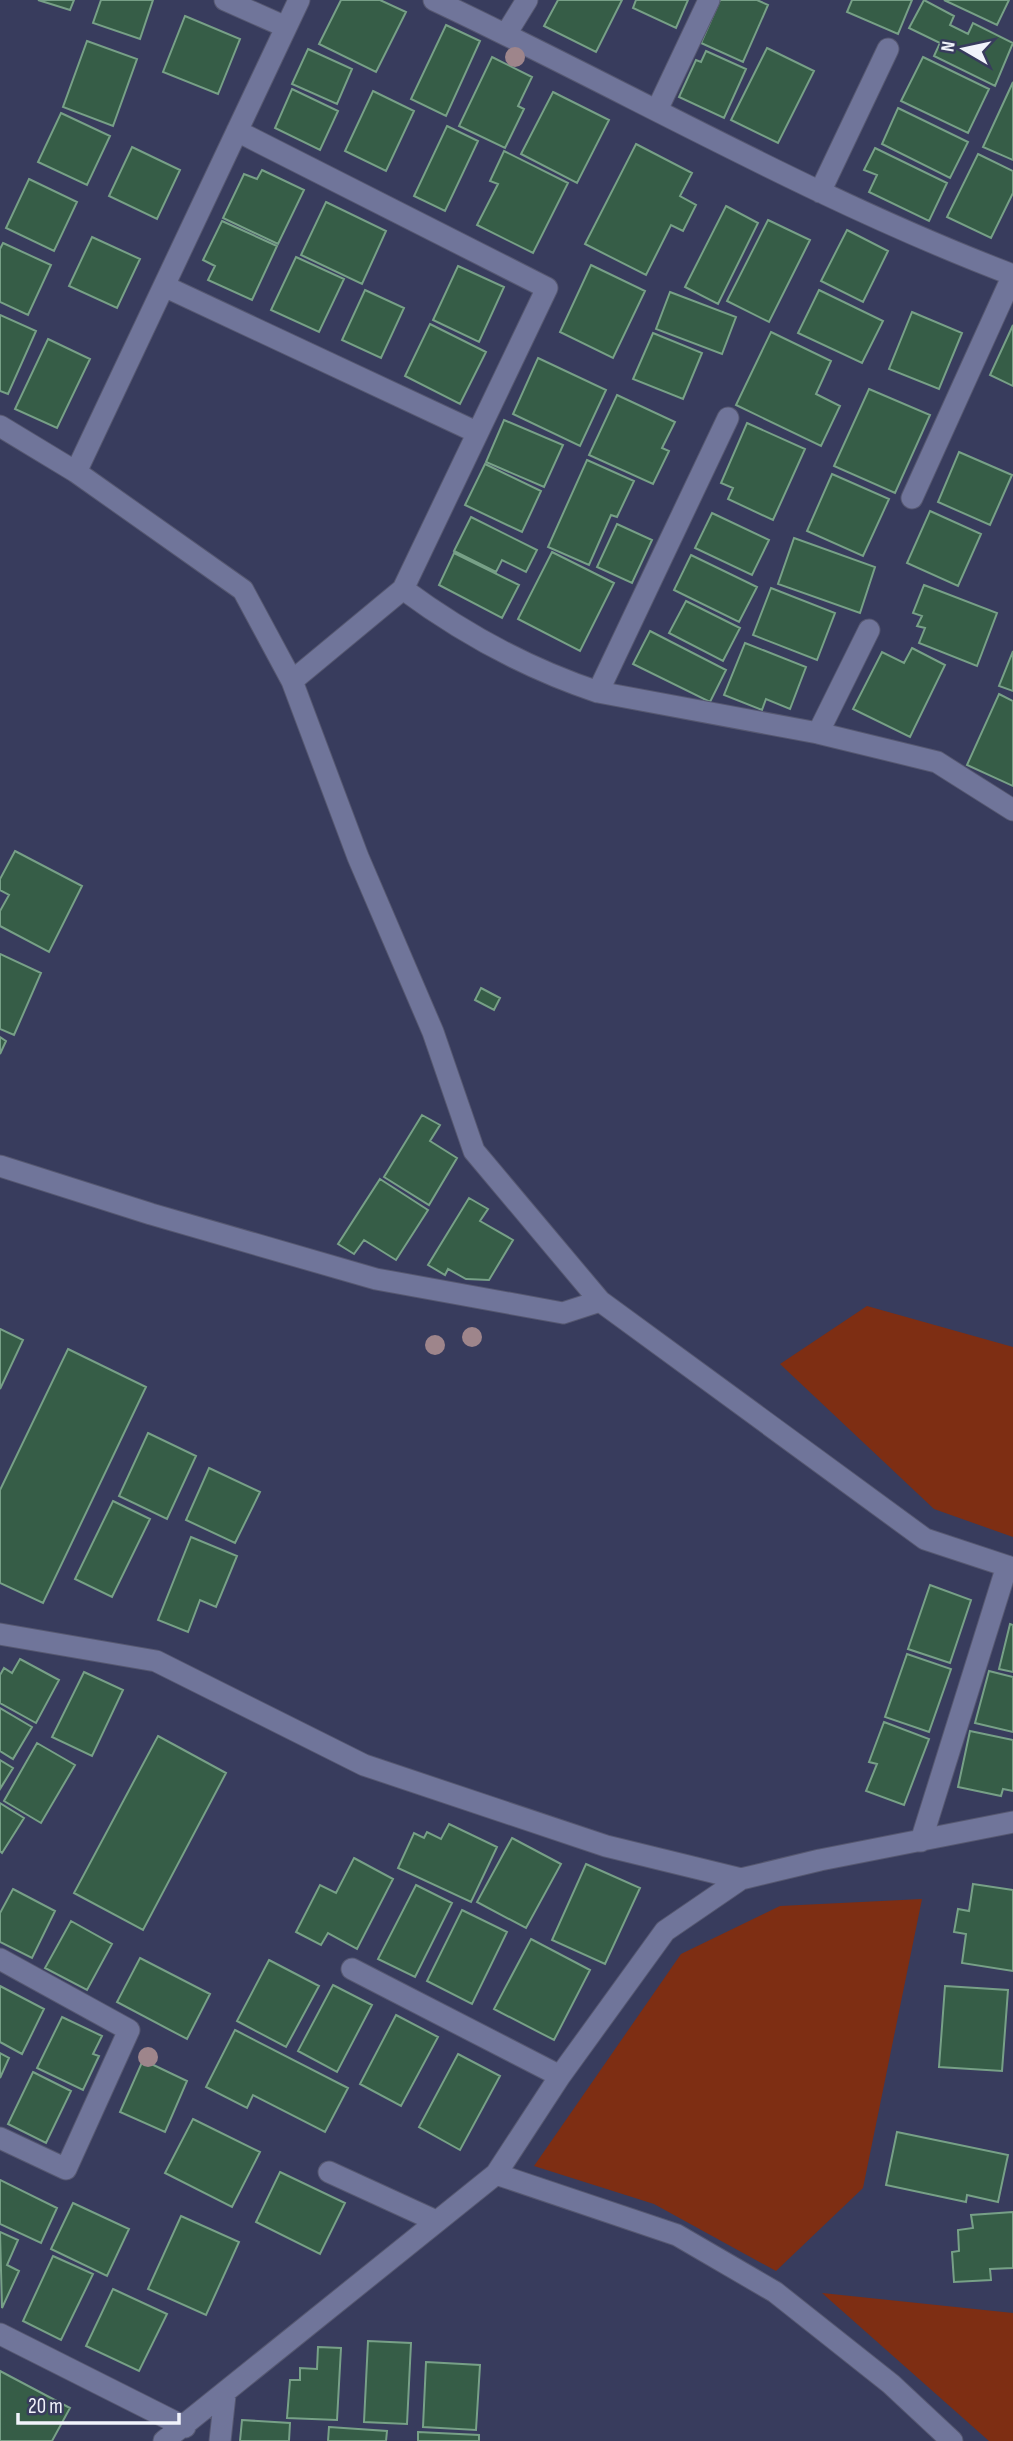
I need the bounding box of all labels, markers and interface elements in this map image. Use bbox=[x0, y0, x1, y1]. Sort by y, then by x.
north arrow bbox=[929, 14, 999, 84]
text: N bbox=[937, 40, 961, 53]
scale bar bbox=[18, 2382, 178, 2426]
text: 20 m bbox=[28, 2394, 63, 2419]

